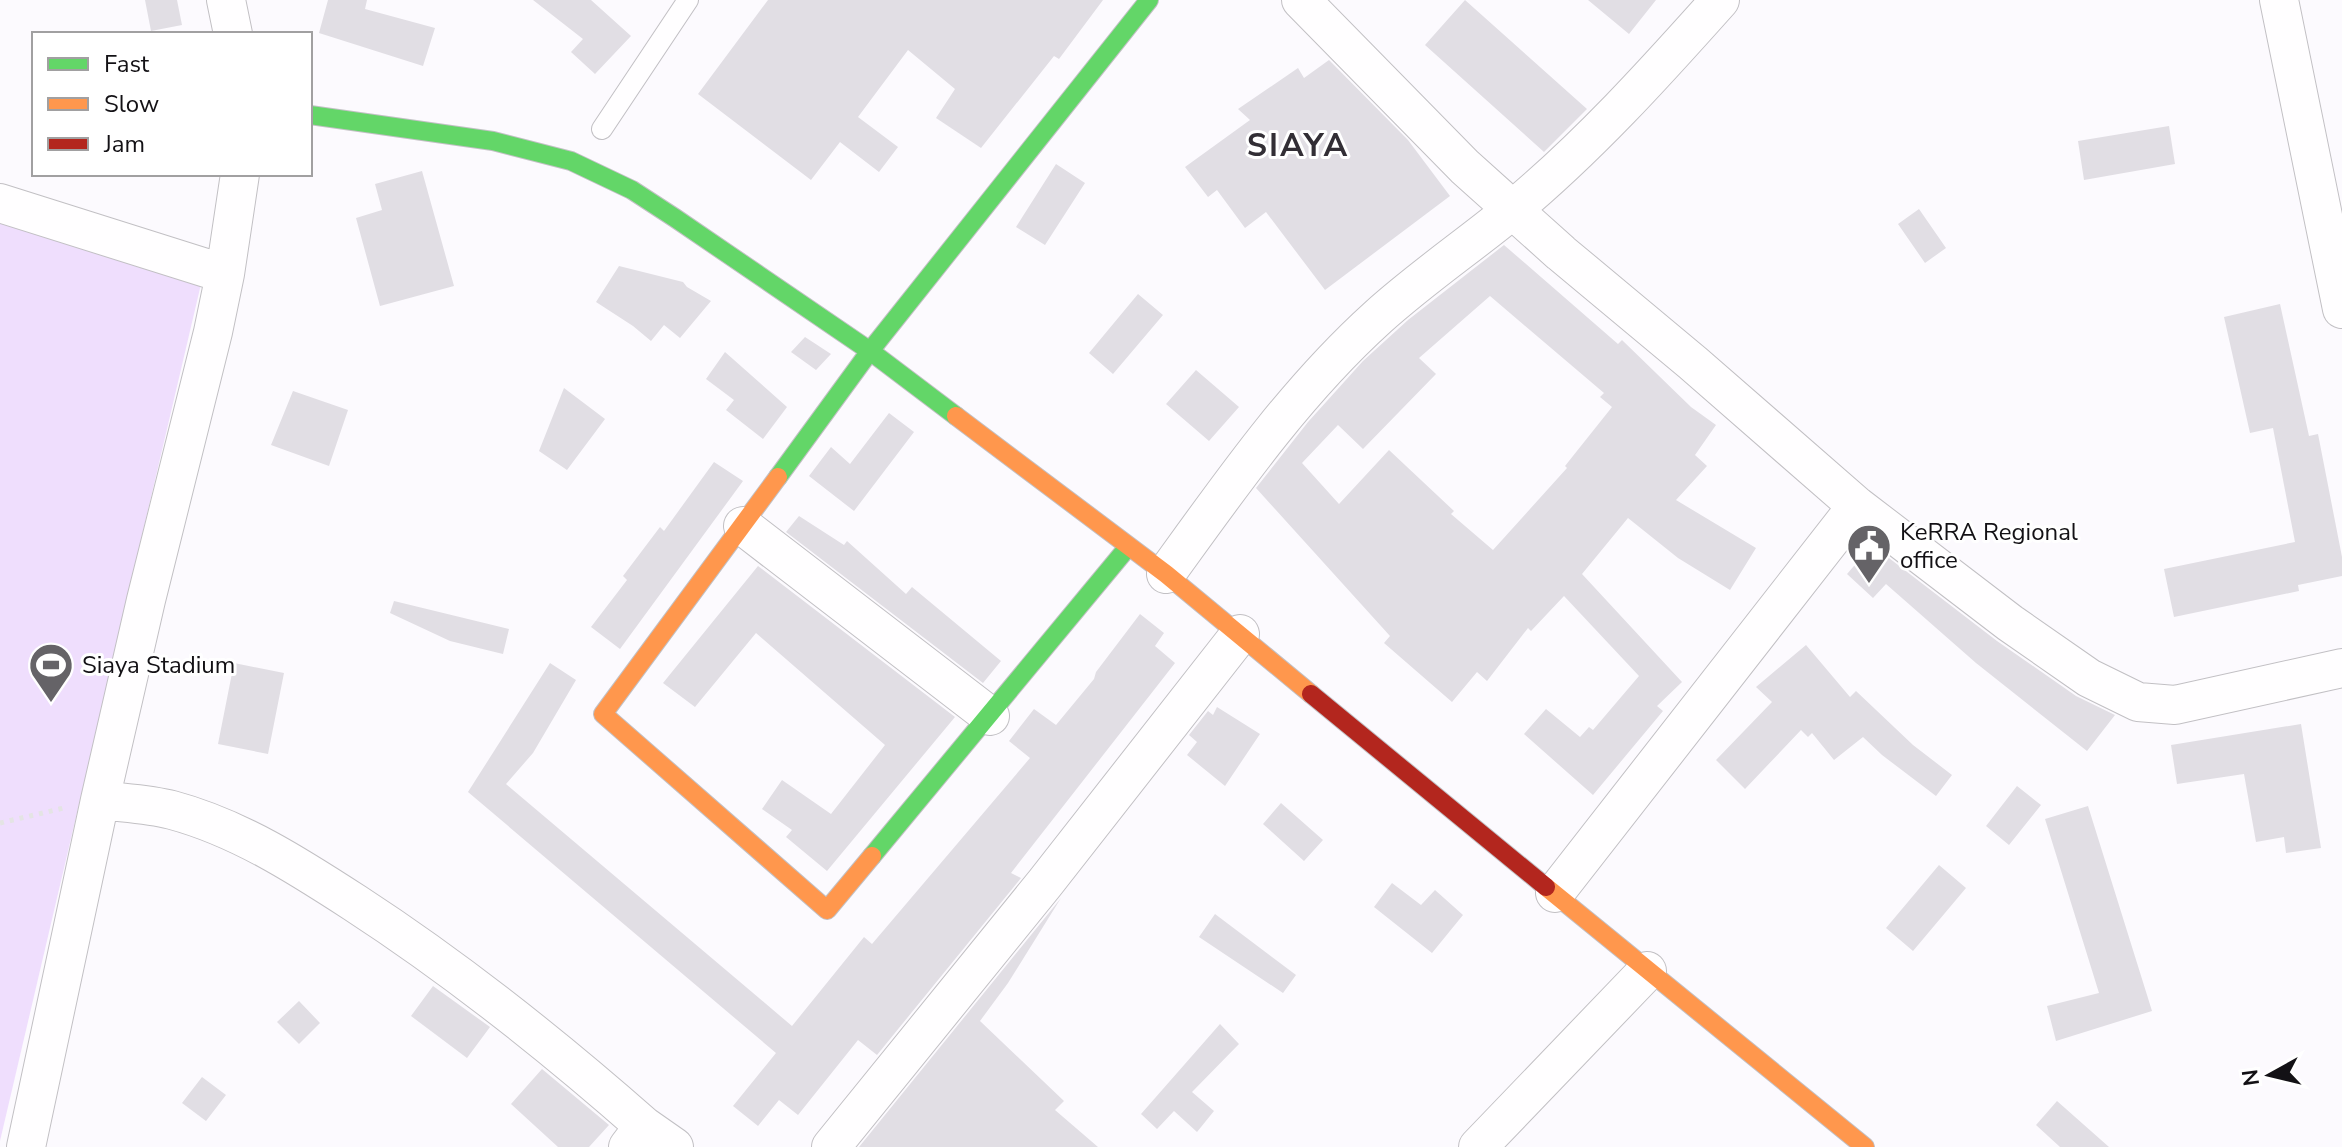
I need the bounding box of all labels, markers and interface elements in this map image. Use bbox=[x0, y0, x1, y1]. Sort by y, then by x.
legend bbox=[32, 32, 312, 176]
text: Fast bbox=[104, 48, 150, 80]
text: Slow bbox=[104, 88, 159, 120]
district label: SIAYA bbox=[1247, 124, 1349, 167]
text: Jam bbox=[103, 128, 145, 160]
place label: KeRRA Regional office bbox=[1900, 516, 2078, 576]
public building icon: KeRRA Regional office bbox=[1845, 522, 1893, 585]
sports icon: Siaya Stadium bbox=[27, 641, 75, 704]
place label: Siaya Stadium bbox=[82, 649, 235, 681]
north arrow bbox=[2230, 1035, 2310, 1115]
text: N bbox=[2235, 1067, 2267, 1088]

